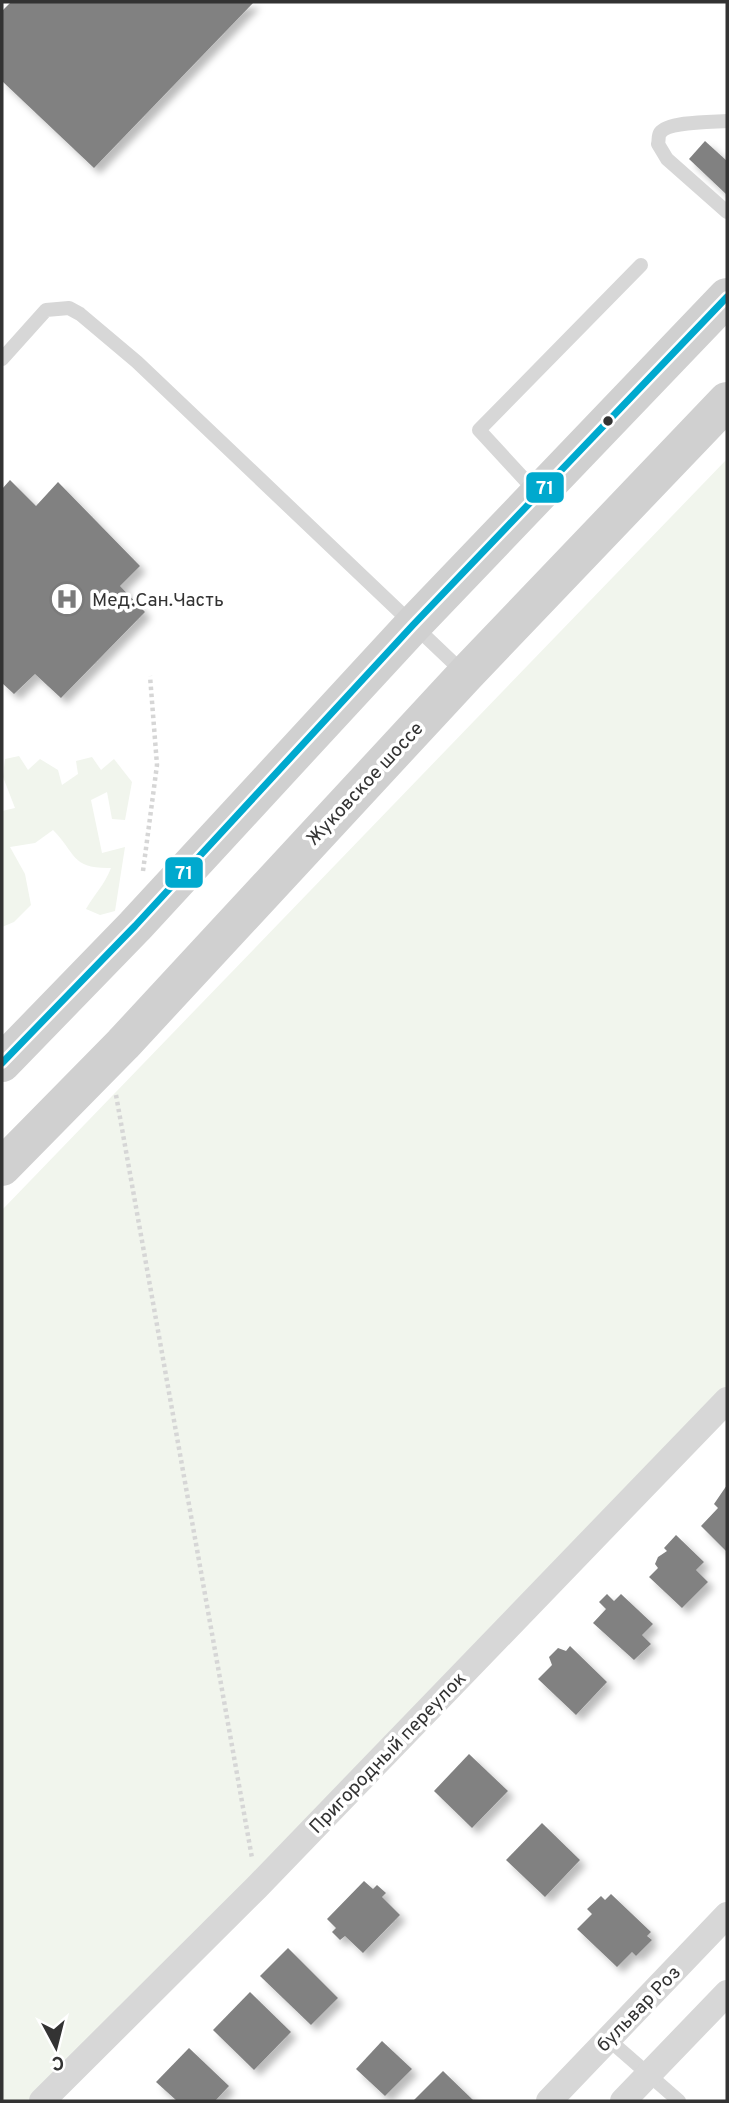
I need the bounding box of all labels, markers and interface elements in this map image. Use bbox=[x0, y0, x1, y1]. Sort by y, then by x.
unlabelled marker bbox=[601, 414, 615, 428]
line badge: 71 bbox=[525, 471, 565, 504]
text: 71 bbox=[536, 477, 554, 501]
hospital icon: Мед.Сан.Часть bbox=[48, 580, 86, 618]
place label: Мед.Сан.Часть bbox=[92, 589, 224, 613]
street label: Жуковское шоссе bbox=[302, 717, 429, 851]
line badge: 71 bbox=[164, 856, 204, 889]
text: 71 bbox=[175, 862, 193, 886]
street label: Пригородный переулок bbox=[305, 1667, 472, 1839]
street label: бульвар Роз bbox=[592, 1961, 687, 2058]
north arrow bbox=[21, 2012, 91, 2082]
text: С bbox=[50, 2049, 65, 2075]

